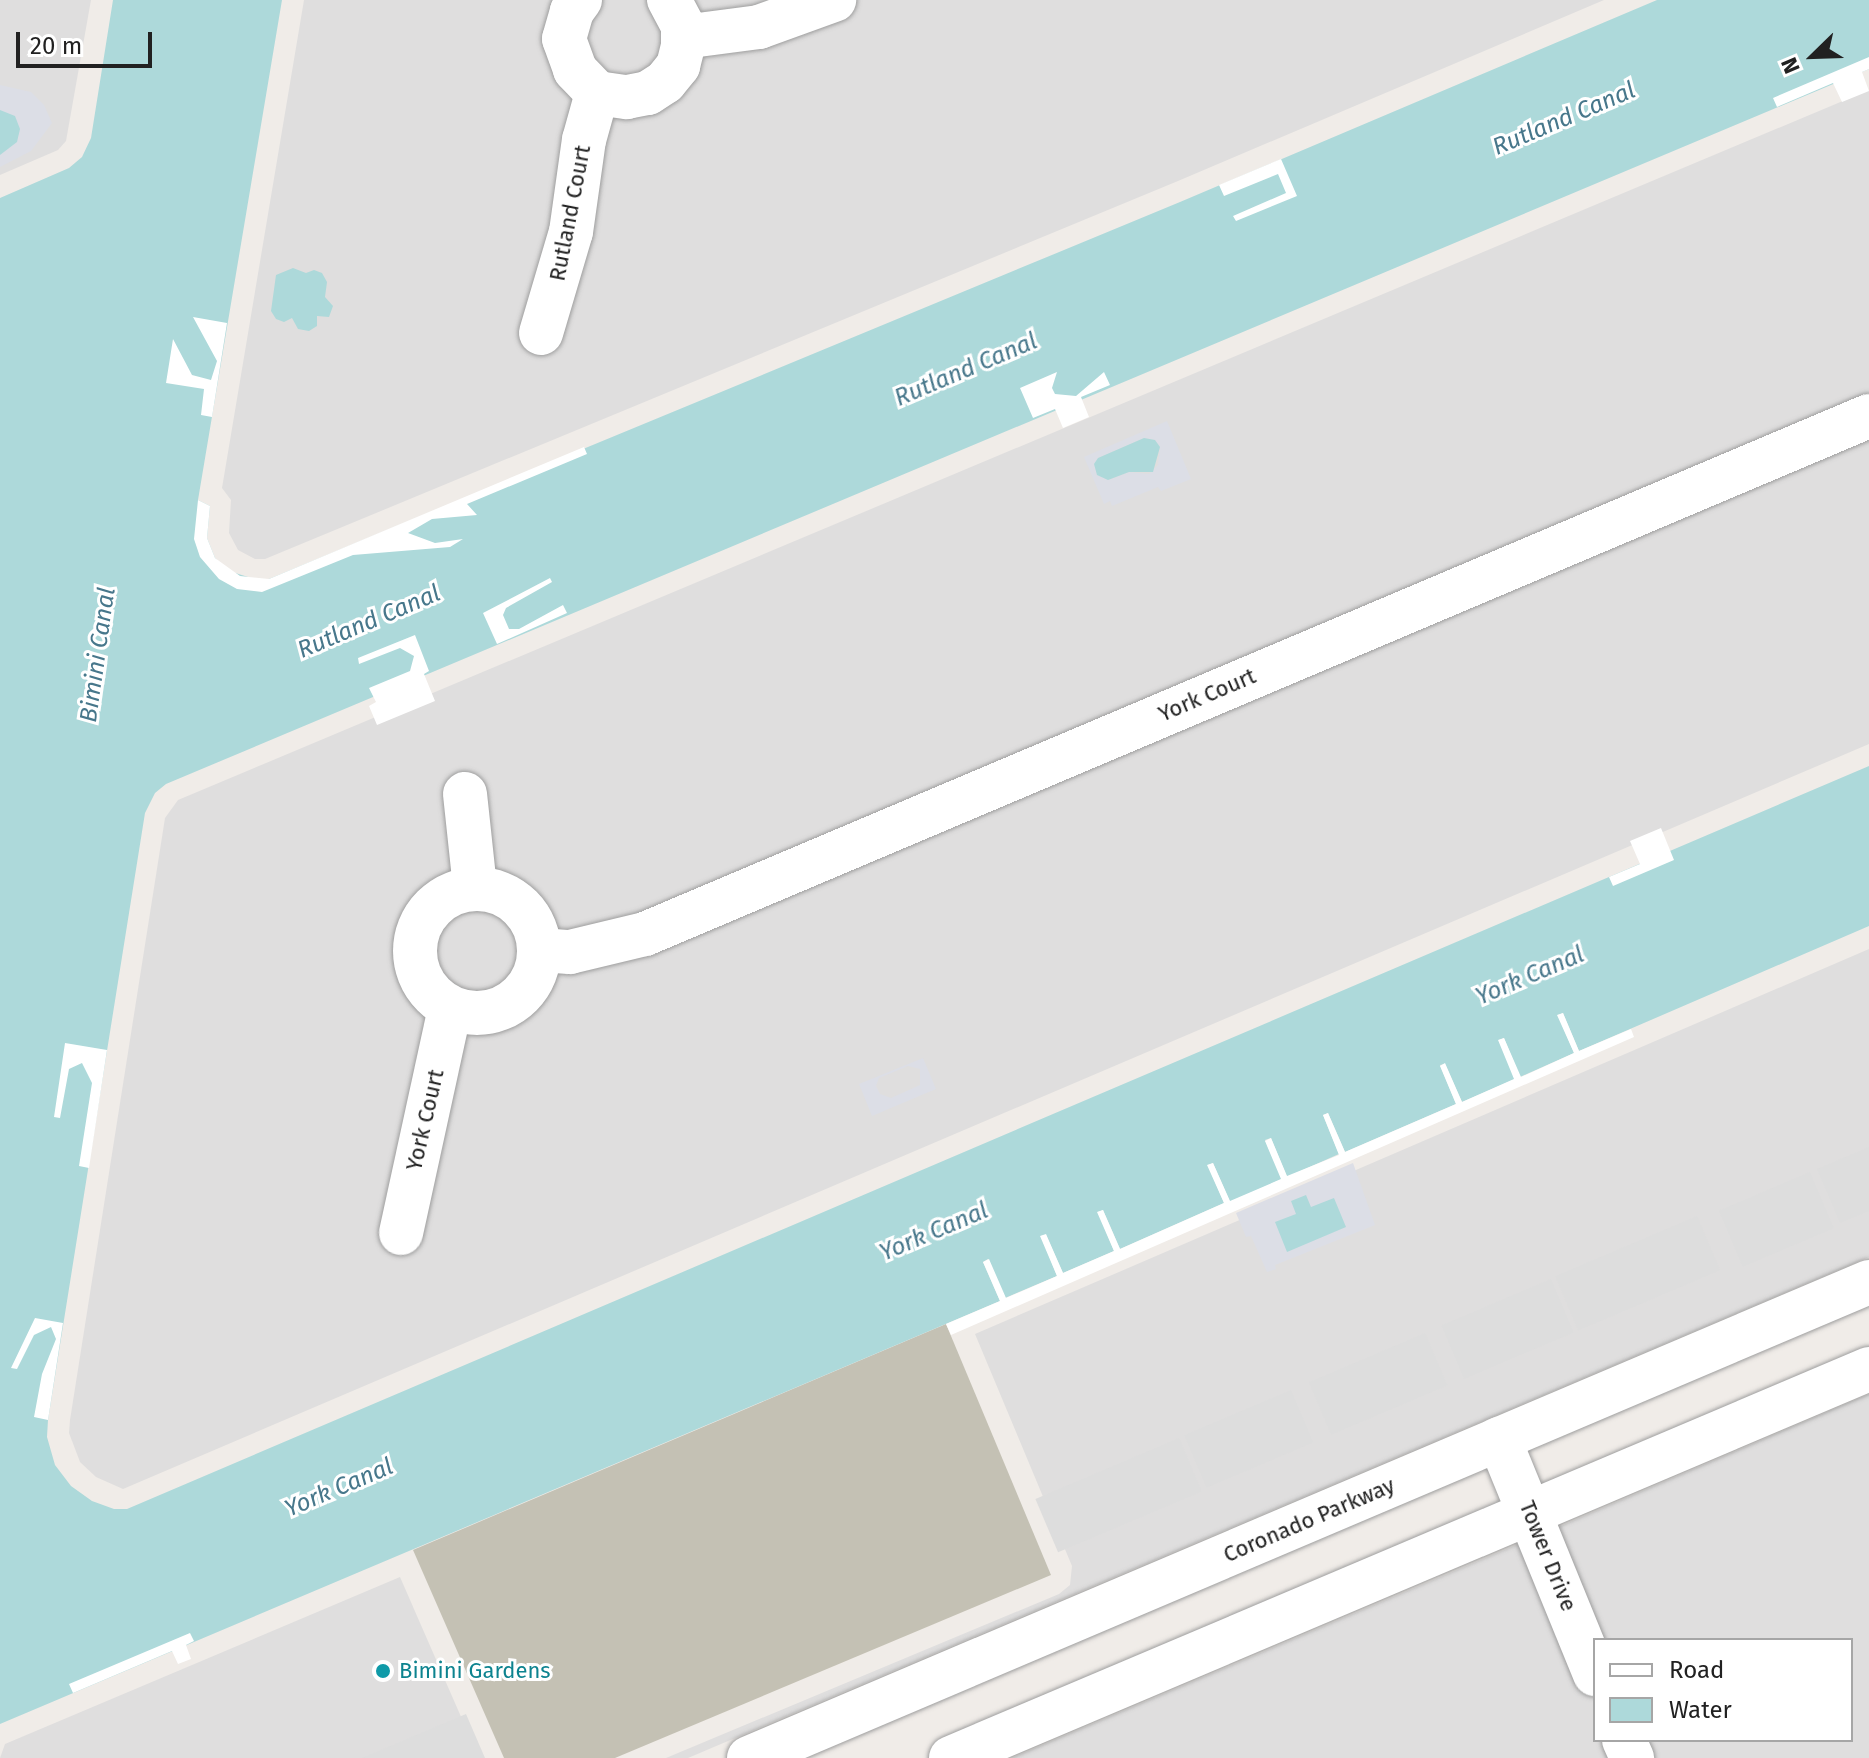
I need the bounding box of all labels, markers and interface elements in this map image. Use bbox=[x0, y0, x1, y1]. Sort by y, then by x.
scale bar bbox=[20, 16, 156, 66]
north arrow bbox=[1773, 16, 1853, 96]
text: 20 m bbox=[30, 32, 82, 60]
text: N bbox=[1775, 54, 1806, 78]
water label: Rutland Canal bbox=[1488, 76, 1640, 162]
street label: Rutland Court bbox=[544, 143, 596, 283]
water label: Rutland Canal bbox=[890, 327, 1042, 413]
water label: Rutland Canal bbox=[293, 579, 445, 665]
water label: Bimini Canal bbox=[74, 586, 122, 724]
street label: York Court bbox=[1154, 663, 1260, 727]
water label: York Canal bbox=[1471, 940, 1589, 1012]
street label: York Court bbox=[401, 1067, 449, 1173]
water label: York Canal bbox=[875, 1196, 993, 1268]
water label: York Canal bbox=[280, 1452, 398, 1524]
street label: Coronado Parkway bbox=[1219, 1472, 1399, 1568]
street label: Tower Drive bbox=[1514, 1497, 1582, 1615]
legend bbox=[1593, 1638, 1853, 1742]
text: Road bbox=[1669, 1656, 1724, 1684]
place label: Bimini Gardens bbox=[399, 1658, 551, 1684]
marker: Bimini Gardens bbox=[374, 1662, 392, 1680]
text: Water bbox=[1669, 1696, 1732, 1724]

